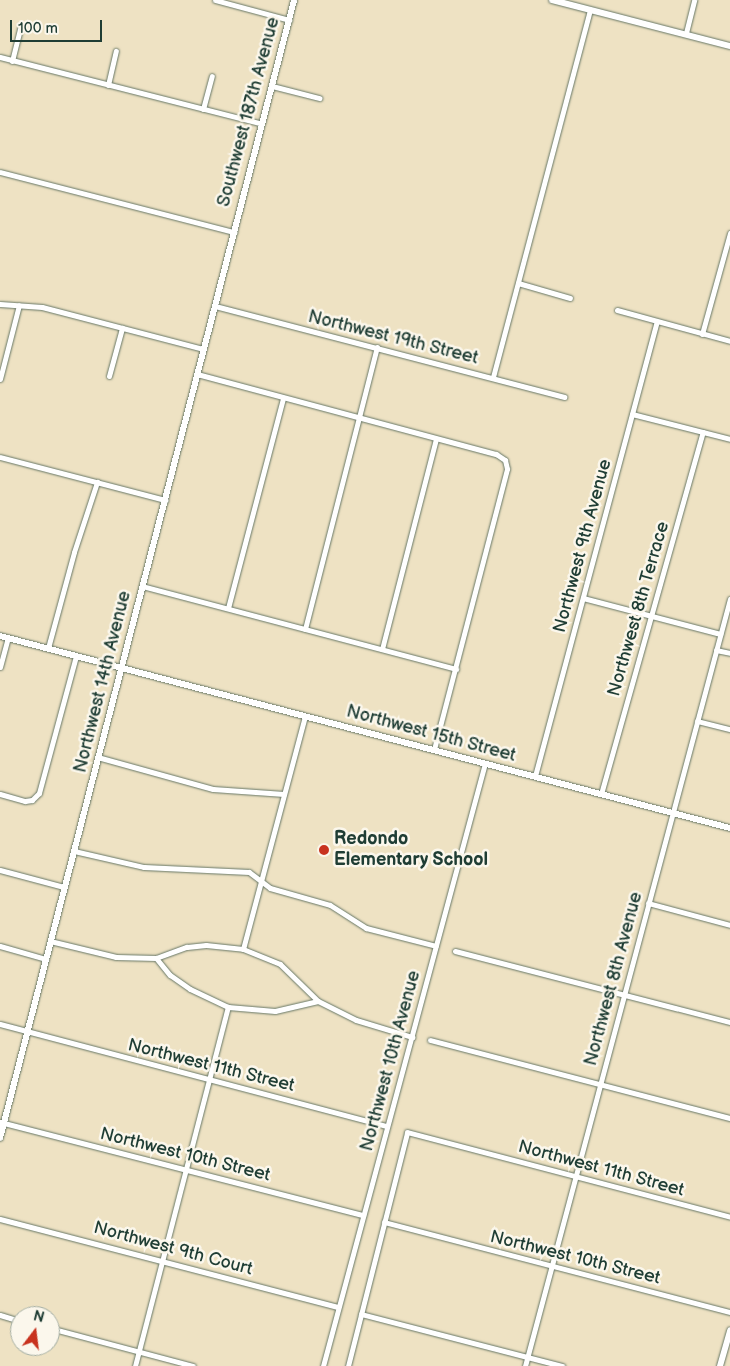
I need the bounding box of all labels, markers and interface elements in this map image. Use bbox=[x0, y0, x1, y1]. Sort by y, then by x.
scale bar bbox=[12, 10, 105, 42]
street label: Southwest 187th Avenue bbox=[213, 15, 285, 209]
text: 100 m bbox=[18, 19, 58, 38]
street label: Northwest 19th Street bbox=[306, 306, 480, 370]
street label: Northwest 9th Avenue bbox=[549, 457, 617, 635]
street label: Northwest 8th Terrace bbox=[604, 519, 674, 699]
street label: Northwest 14th Avenue bbox=[70, 589, 136, 775]
street label: Northwest 15th Street bbox=[344, 701, 518, 767]
place label: Redondo Elementary School bbox=[334, 829, 489, 872]
marker: Redondo Elementary School bbox=[318, 844, 330, 856]
street label: Northwest 8th Avenue bbox=[580, 890, 648, 1068]
street label: Northwest 10th Avenue bbox=[356, 968, 426, 1154]
street label: Northwest 11th Street bbox=[125, 1035, 297, 1097]
street label: Northwest 10th Street bbox=[97, 1123, 273, 1187]
street label: Northwest 11th Street bbox=[515, 1136, 687, 1202]
street label: Northwest 9th Court bbox=[91, 1217, 255, 1281]
street label: Northwest 10th Street bbox=[487, 1226, 663, 1290]
north arrow bbox=[10, 1306, 60, 1356]
text: N bbox=[31, 1307, 46, 1327]

